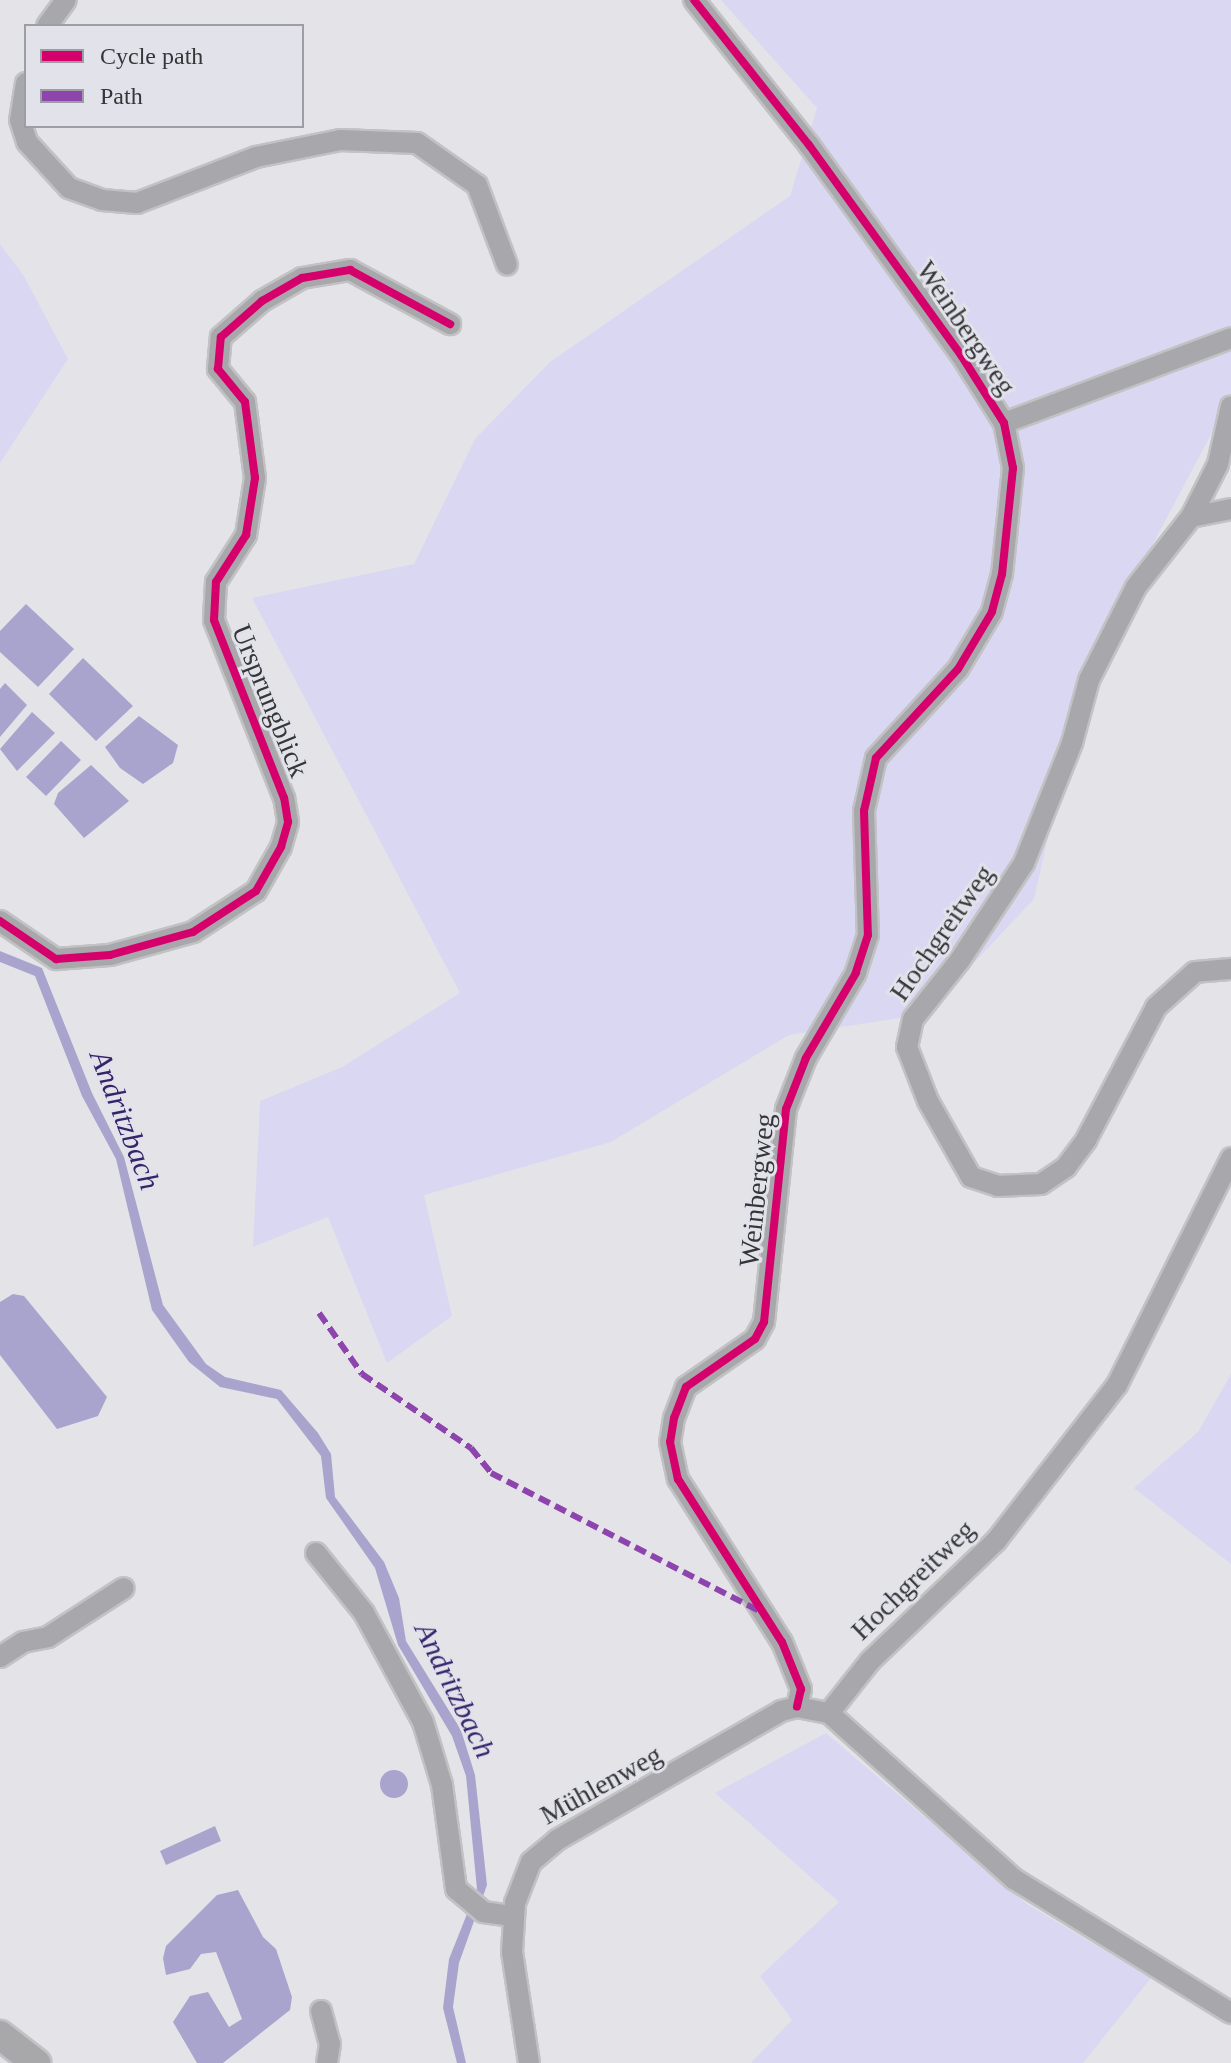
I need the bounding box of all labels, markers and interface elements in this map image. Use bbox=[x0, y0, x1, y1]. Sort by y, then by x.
legend bbox=[24, 24, 304, 128]
text: Cycle path bbox=[100, 43, 203, 69]
text: Path bbox=[100, 83, 143, 109]
street label: Weinbergweg bbox=[909, 255, 1023, 401]
street label: Ursprungblick bbox=[224, 620, 316, 782]
street label: Hochgreitweg bbox=[883, 858, 1001, 1008]
water label: Andritzbach bbox=[82, 1045, 168, 1195]
street label: Weinbergweg bbox=[732, 1112, 782, 1268]
street label: Hochgreitweg bbox=[844, 1513, 982, 1647]
water label: Andritzbach bbox=[407, 1616, 503, 1764]
street label: Mühlenweg bbox=[534, 1738, 668, 1832]

